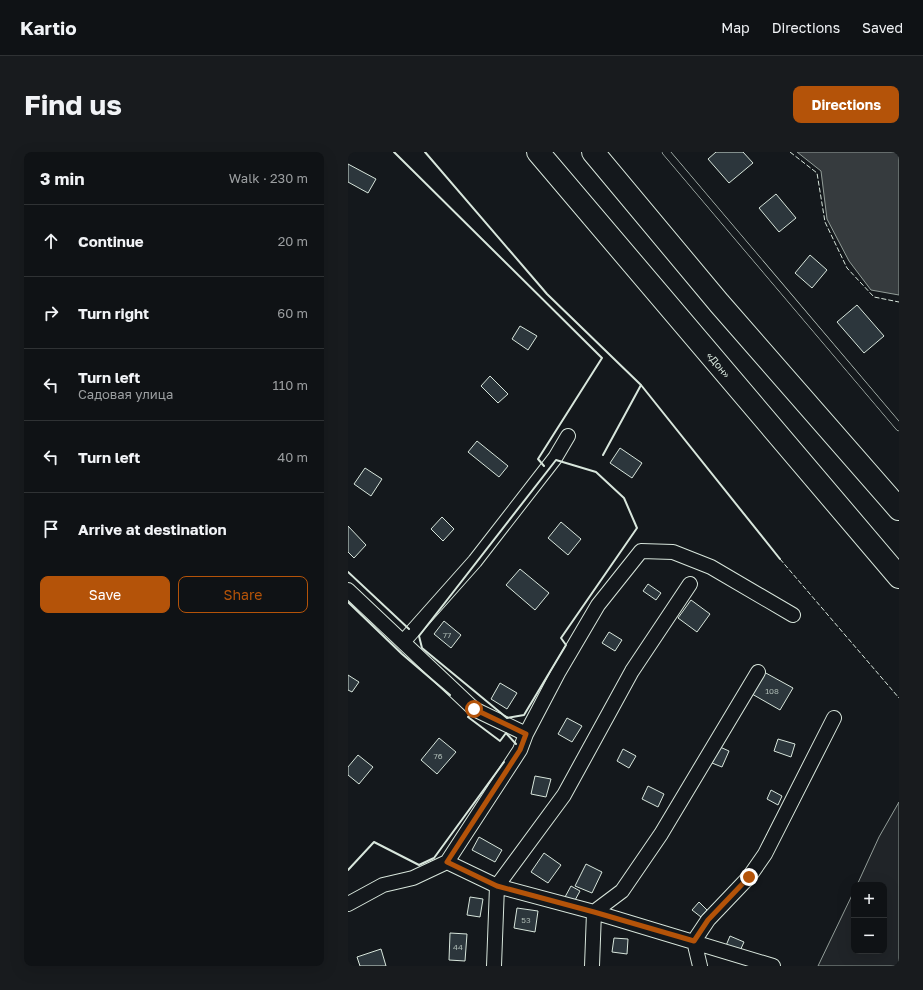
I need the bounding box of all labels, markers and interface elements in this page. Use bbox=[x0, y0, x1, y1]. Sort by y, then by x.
text: Kartio bbox=[20, 16, 77, 39]
text: Map bbox=[721, 19, 750, 36]
text: Directions bbox=[772, 19, 840, 36]
text: Saved bbox=[862, 19, 903, 36]
button: Directions bbox=[793, 86, 899, 123]
text: Find us bbox=[24, 88, 122, 121]
text: 3 min bbox=[40, 168, 84, 189]
text: Walk · 230 m bbox=[229, 170, 308, 186]
icon: ahead bbox=[40, 230, 62, 252]
text: Continue bbox=[78, 232, 144, 250]
text: 20 m bbox=[278, 233, 308, 249]
icon: right bbox=[40, 302, 62, 324]
text: Turn right bbox=[78, 304, 149, 322]
text: 60 m bbox=[277, 305, 308, 321]
street label: «Дон» bbox=[704, 349, 733, 380]
text: Turn left bbox=[78, 368, 140, 386]
icon: left bbox=[40, 374, 62, 396]
text: 110 m bbox=[273, 377, 308, 393]
text: Садовая улица bbox=[78, 386, 173, 402]
icon: left bbox=[40, 446, 62, 468]
text: Turn left bbox=[78, 448, 140, 466]
text: 40 m bbox=[277, 449, 308, 465]
icon: arrive bbox=[40, 518, 62, 540]
text: Arrive at destination bbox=[78, 520, 227, 538]
button: Save bbox=[40, 576, 170, 613]
button: Share bbox=[178, 576, 308, 613]
house number: 77 bbox=[443, 630, 451, 640]
house number: 108 bbox=[765, 686, 779, 696]
route start bbox=[465, 700, 483, 718]
house number: 76 bbox=[433, 751, 443, 761]
route end bbox=[740, 868, 758, 886]
map controls bbox=[851, 882, 887, 954]
button: + bbox=[851, 882, 887, 918]
house number: 53 bbox=[521, 915, 531, 925]
button: − bbox=[851, 918, 887, 954]
house number: 44 bbox=[453, 942, 463, 952]

